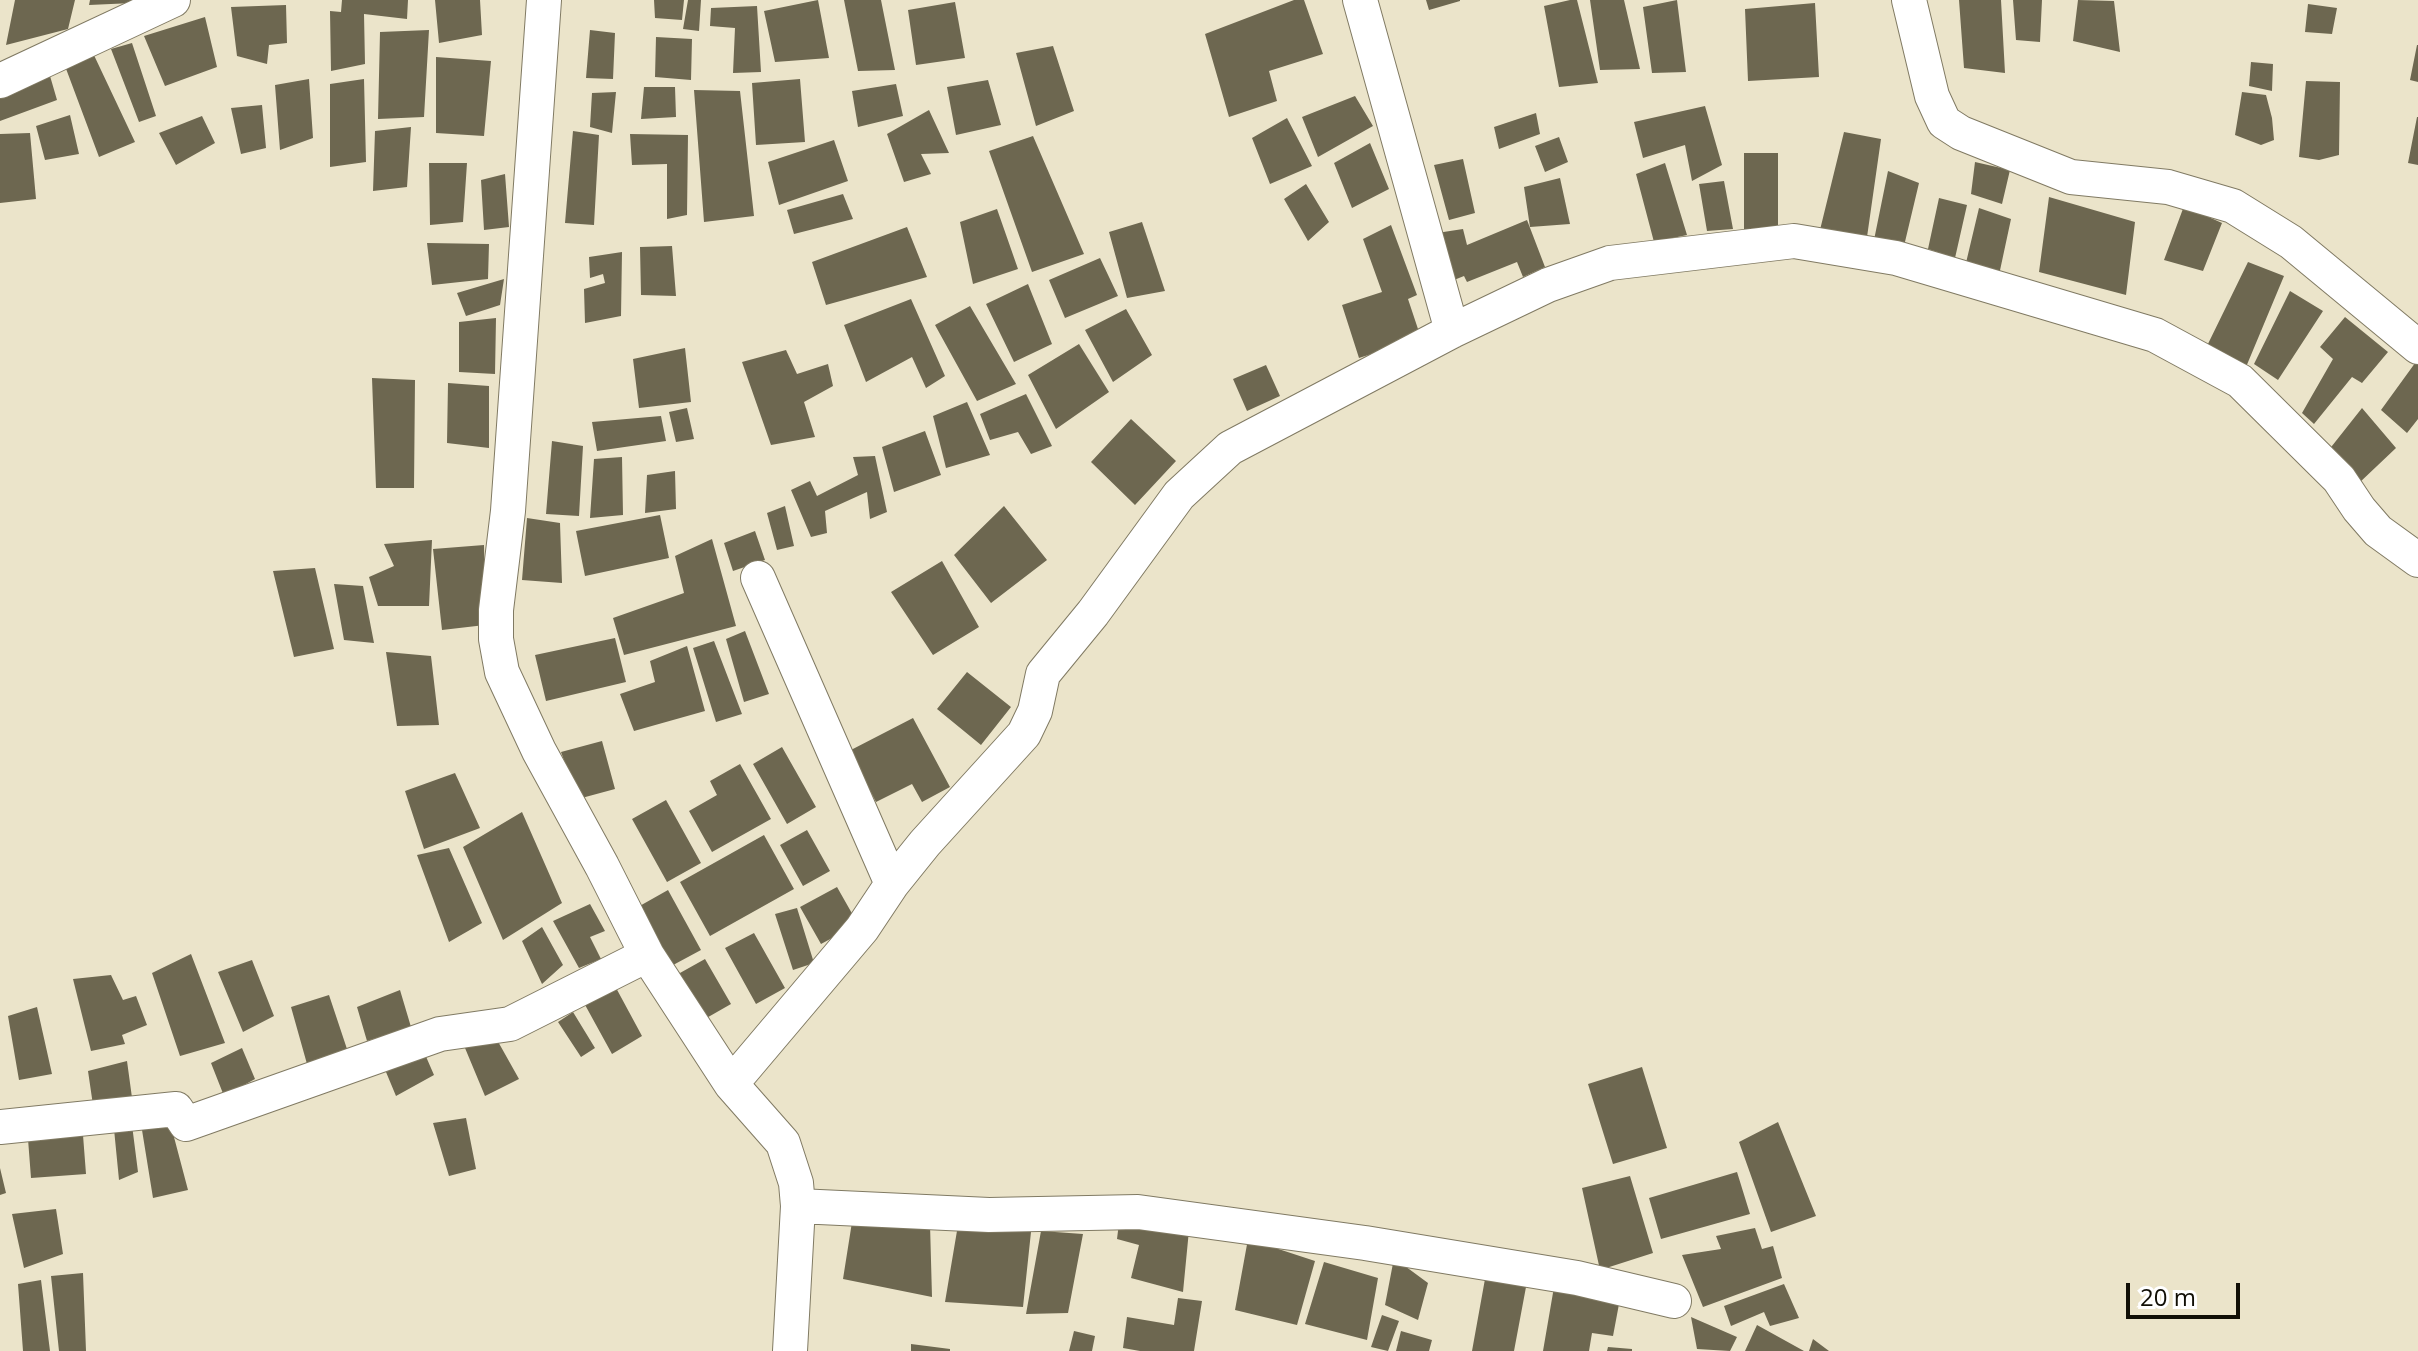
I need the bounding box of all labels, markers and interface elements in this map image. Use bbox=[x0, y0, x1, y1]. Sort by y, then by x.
scale bar bbox=[2130, 1267, 2244, 1317]
text: 20 m bbox=[2140, 1280, 2196, 1313]

